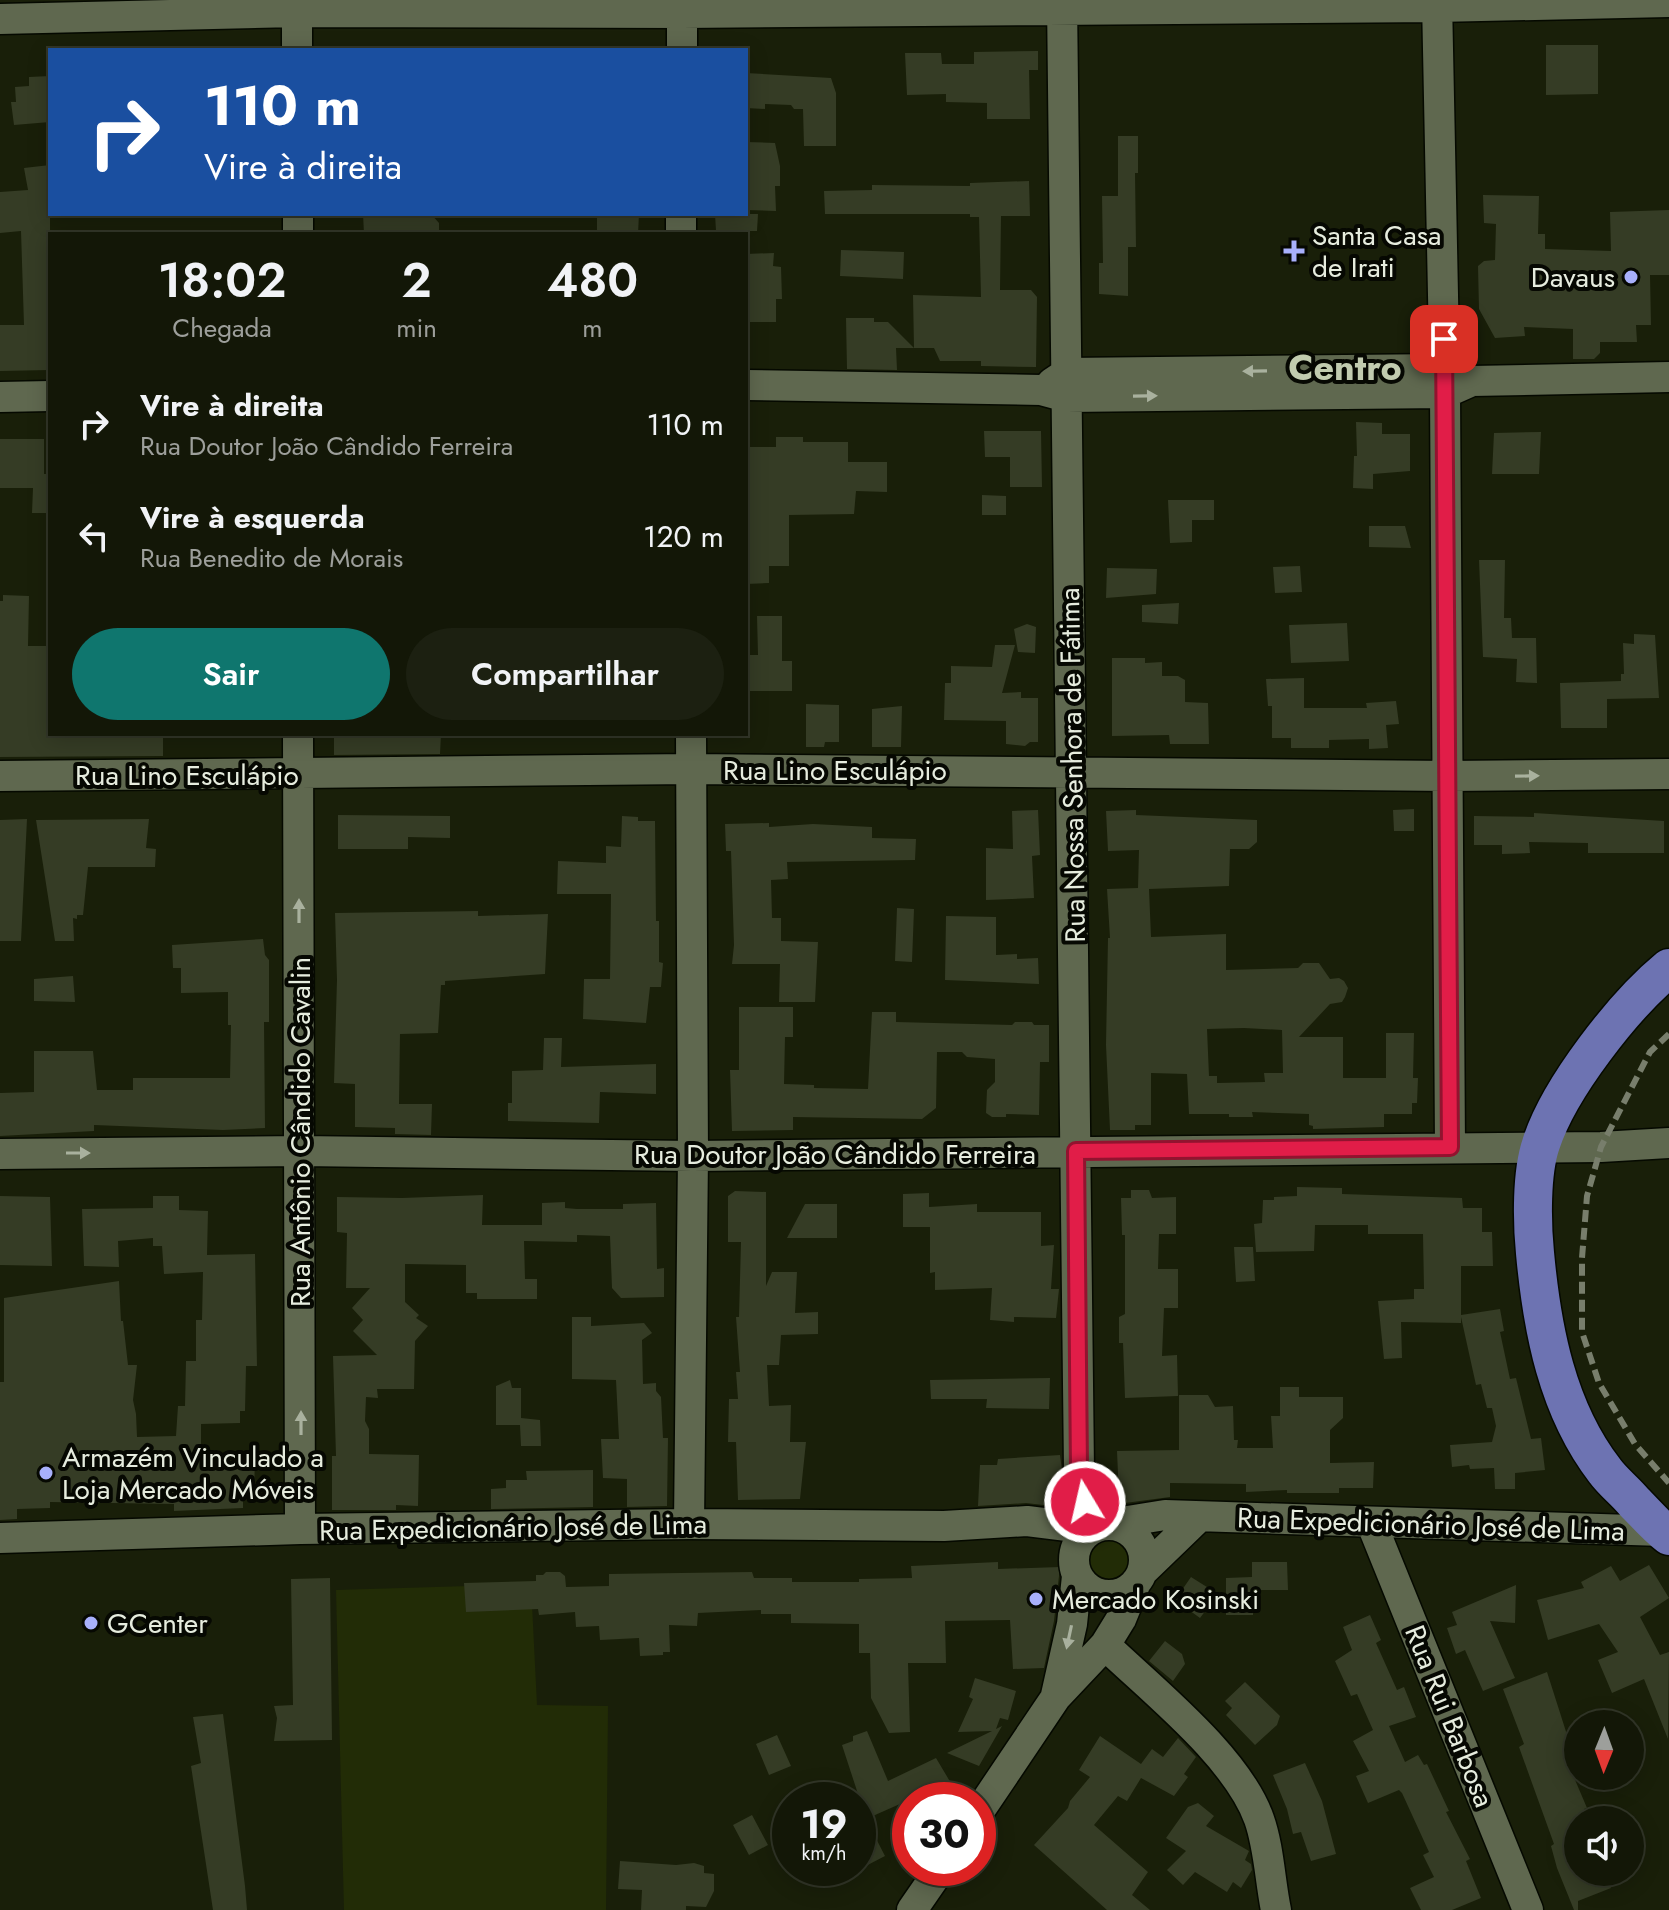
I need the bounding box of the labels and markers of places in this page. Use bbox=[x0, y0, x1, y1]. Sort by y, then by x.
place label: Santa Casa de Irati bbox=[1312, 215, 1442, 288]
marker: Santa Casa de Irati bbox=[1283, 240, 1305, 262]
place label: Davaus bbox=[1531, 257, 1615, 298]
marker: Davaus bbox=[1622, 268, 1640, 286]
pin bbox=[1410, 305, 1478, 373]
place label: Armazém Vinculado a Loja Mercado Móveis bbox=[62, 1437, 324, 1510]
marker: Armazém Vinculado a Loja Mercado Móveis bbox=[37, 1464, 55, 1482]
place label: Mercado Kosinski bbox=[1052, 1579, 1259, 1620]
marker: Mercado Kosinski bbox=[1027, 1590, 1045, 1608]
place label: GCenter bbox=[107, 1603, 208, 1644]
marker: GCenter bbox=[82, 1614, 100, 1632]

